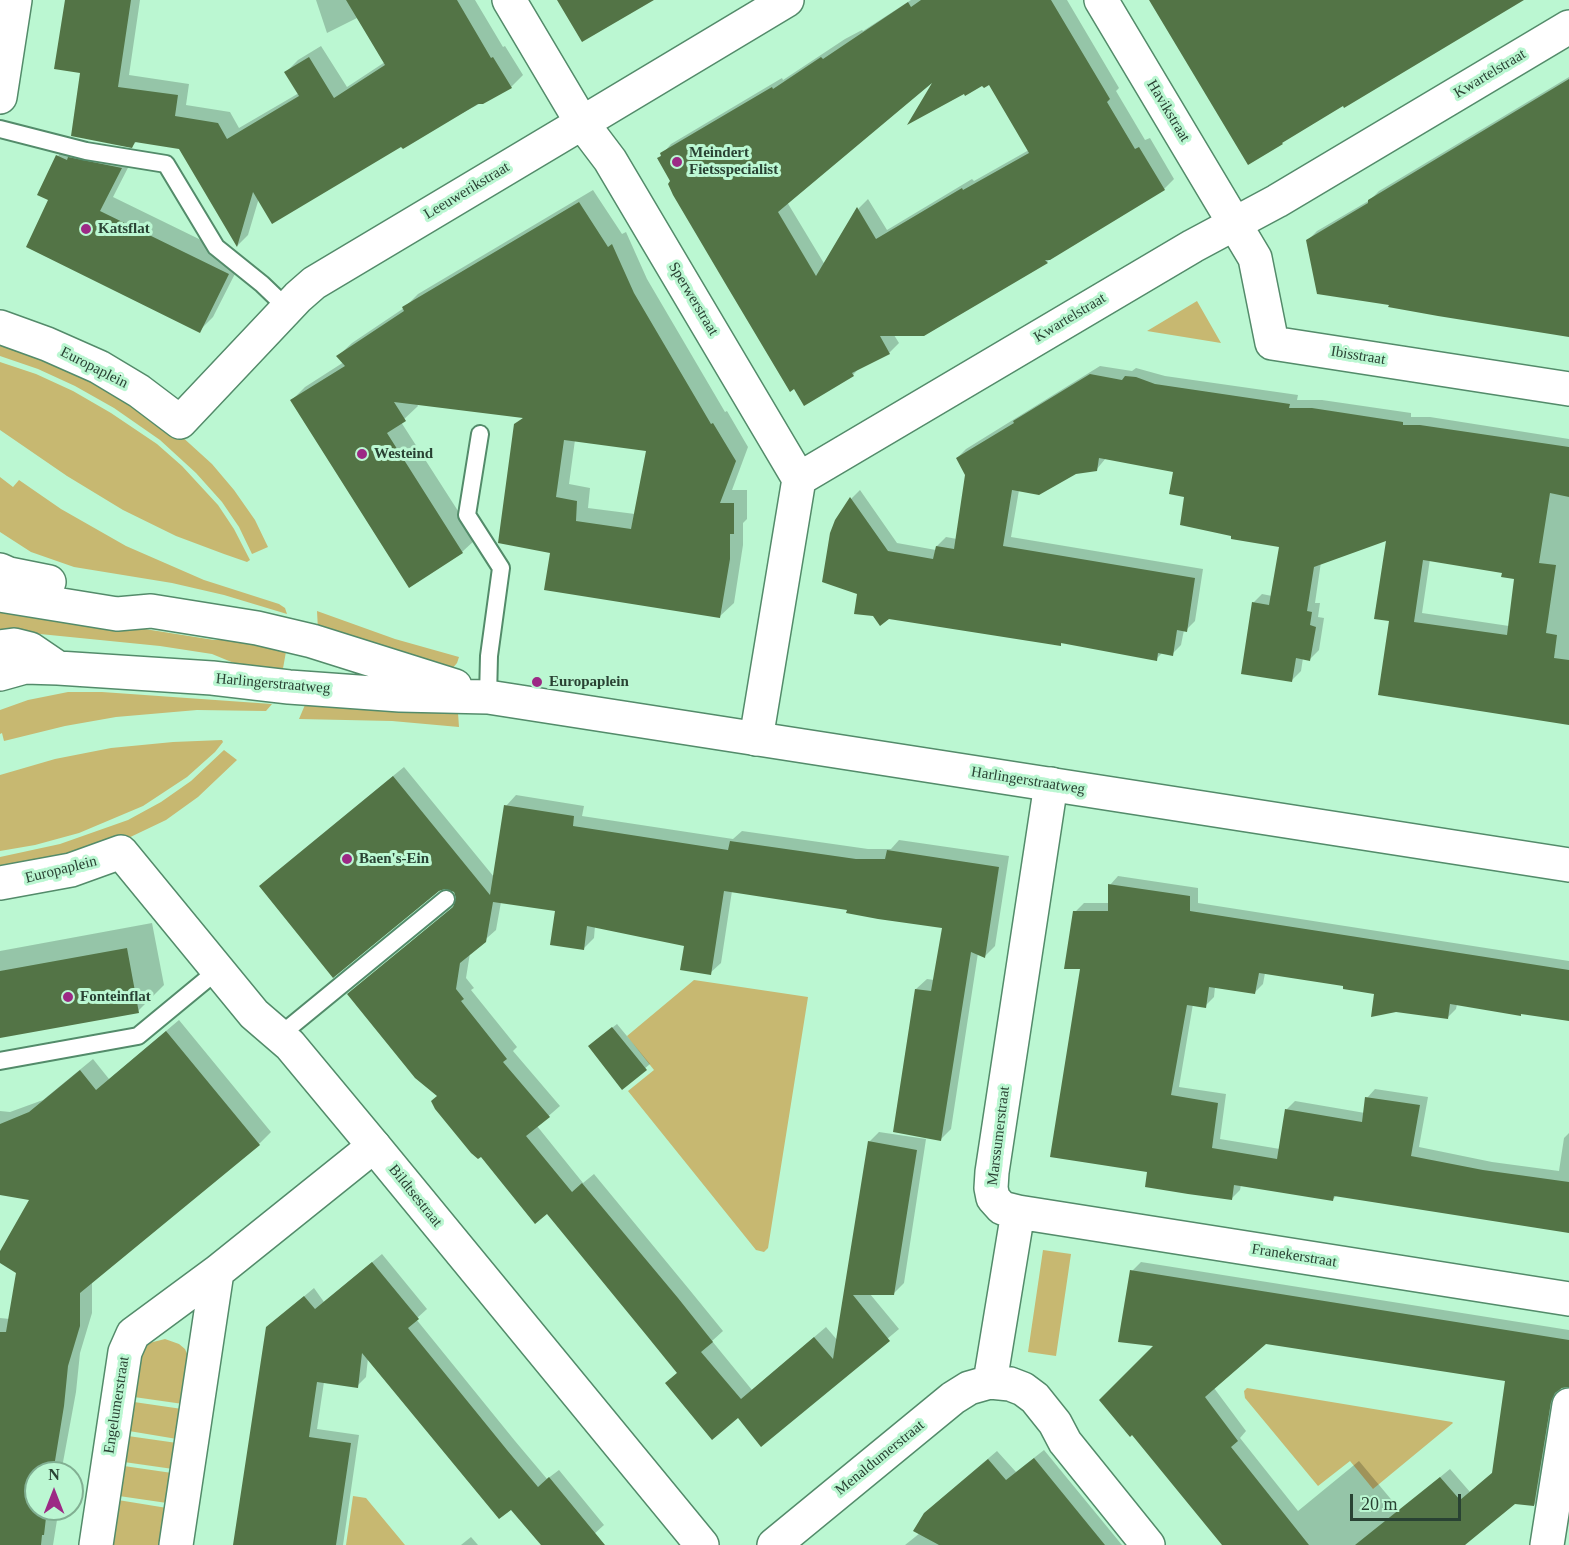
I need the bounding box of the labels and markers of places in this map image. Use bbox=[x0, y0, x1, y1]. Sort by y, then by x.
place label: Meindert Fietsspecialist bbox=[689, 144, 778, 179]
marker: Meindert Fietsspecialist bbox=[670, 155, 684, 169]
place label: Katsflat bbox=[98, 220, 150, 238]
marker: Katsflat bbox=[79, 222, 93, 236]
place label: Westeind bbox=[374, 445, 433, 463]
marker: Westeind bbox=[355, 447, 369, 461]
place label: Europaplein bbox=[549, 673, 629, 691]
marker: Europaplein bbox=[530, 675, 544, 689]
place label: Baen's-Ein bbox=[359, 850, 429, 868]
marker: Baen's-Ein bbox=[340, 852, 354, 866]
place label: Fonteinflat bbox=[80, 988, 151, 1006]
marker: Fonteinflat bbox=[61, 990, 75, 1004]

